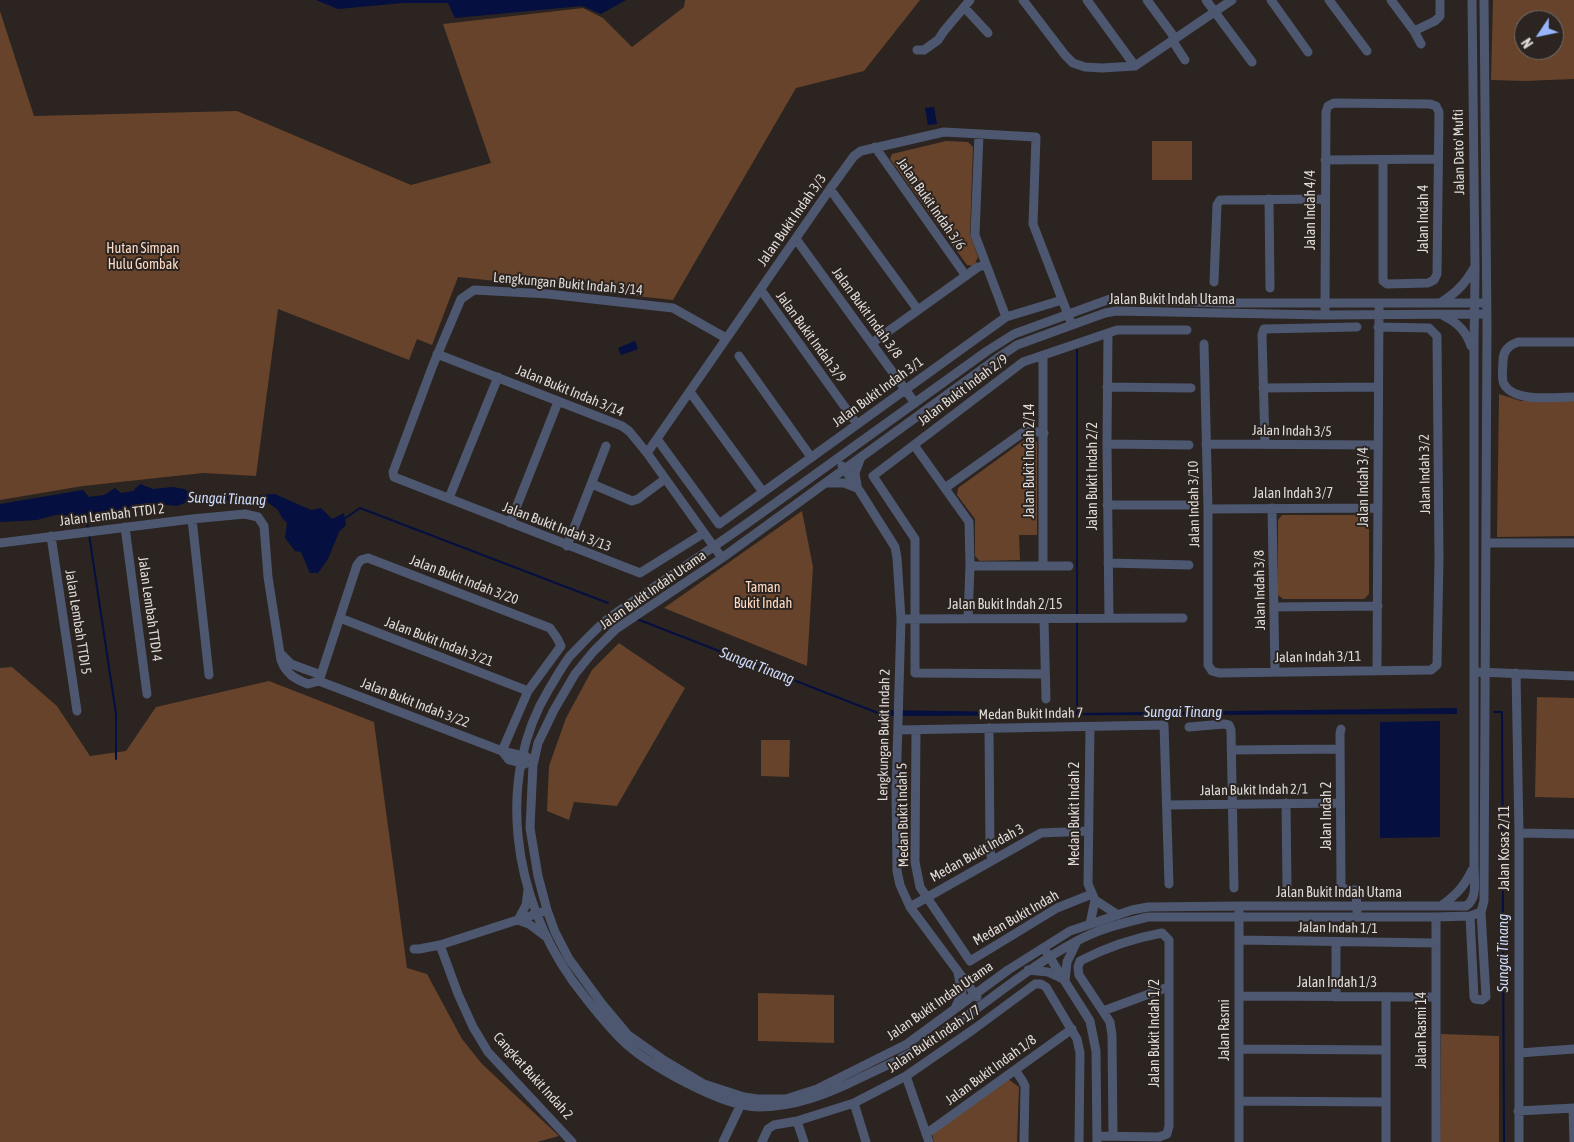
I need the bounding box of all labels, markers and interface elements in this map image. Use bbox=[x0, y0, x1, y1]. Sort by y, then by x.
north arrow bbox=[1514, 10, 1564, 60]
text: N bbox=[1518, 35, 1536, 51]
street label: Jalan Dato' Mufti bbox=[1450, 109, 1468, 195]
street label: Jalan Bukit Indah 3/6 bbox=[893, 155, 969, 253]
street label: Jalan Indah 4/4 bbox=[1303, 170, 1319, 250]
street label: Jalan Bukit Indah 3/3 bbox=[754, 171, 830, 269]
street label: Jalan Indah 4 bbox=[1416, 185, 1432, 253]
park label: Hutan Simpan Hulu Gombak bbox=[106, 241, 180, 274]
street label: Jalan Bukit Indah 3/8 bbox=[828, 264, 906, 362]
street label: Lengkungan Bukit Indah 3/14 bbox=[492, 269, 644, 299]
street label: Jalan Bukit Indah 3/9 bbox=[772, 288, 850, 386]
street label: Jalan Bukit Indah Utama bbox=[1109, 292, 1235, 308]
street label: Jalan Bukit Indah 2/9 bbox=[915, 351, 1011, 429]
street label: Jalan Bukit Indah 3/1 bbox=[829, 353, 927, 431]
street label: Jalan Bukit Indah 3/14 bbox=[514, 362, 626, 420]
street label: Jalan Bukit Indah 2/14 bbox=[1022, 404, 1038, 518]
street label: Jalan Bukit Indah 2/2 bbox=[1085, 422, 1101, 530]
street label: Jalan Indah 3/5 bbox=[1252, 422, 1332, 440]
street label: Jalan Indah 3/2 bbox=[1416, 434, 1434, 514]
street label: Jalan Indah 3/4 bbox=[1356, 447, 1372, 527]
street label: Jalan Indah 3/10 bbox=[1185, 461, 1203, 547]
street label: Jalan Indah 3/7 bbox=[1253, 486, 1333, 502]
water label: Sungai Tinang bbox=[188, 489, 266, 509]
street label: Jalan Bukit Indah 3/13 bbox=[500, 499, 614, 555]
street label: Jalan Lembah TTDI 2 bbox=[58, 500, 166, 530]
street label: Jalan Bukit Indah Utama bbox=[597, 547, 709, 633]
street label: Jalan Indah 3/8 bbox=[1251, 550, 1269, 630]
street label: Jalan Bukit Indah 3/20 bbox=[407, 552, 521, 608]
street label: Jalan Lembah TTDI 4 bbox=[134, 555, 166, 663]
street label: Jalan Lembah TTDI 5 bbox=[61, 568, 95, 676]
park label: Taman Bukit Indah bbox=[734, 580, 792, 612]
street label: Jalan Bukit Indah 2/15 bbox=[948, 597, 1062, 613]
street label: Jalan Bukit Indah 3/21 bbox=[382, 614, 496, 670]
water label: Sungai Tinang bbox=[717, 644, 797, 688]
street label: Jalan Indah 3/11 bbox=[1275, 648, 1361, 666]
street label: Lengkungan Bukit Indah 2 bbox=[874, 669, 894, 801]
street label: Jalan Bukit Indah 3/22 bbox=[358, 675, 472, 731]
water label: Sungai Tinang bbox=[1144, 703, 1222, 721]
street label: Medan Bukit Indah 7 bbox=[979, 705, 1083, 723]
street label: Medan Bukit Indah 2 bbox=[1067, 762, 1083, 866]
street label: Medan Bukit Indah 5 bbox=[894, 763, 912, 867]
street label: Jalan Bukit Indah 2/1 bbox=[1200, 781, 1308, 799]
street label: Jalan Indah 2 bbox=[1319, 782, 1335, 850]
street label: Jalan Kosas 2/11 bbox=[1497, 805, 1513, 891]
street label: Medan Bukit Indah 3 bbox=[927, 820, 1027, 886]
street label: Jalan Bukit Indah Utama bbox=[1276, 885, 1402, 901]
street label: Medan Bukit Indah bbox=[970, 887, 1062, 949]
water label: Sungai Tinang bbox=[1494, 914, 1512, 992]
street label: Jalan Indah 1/1 bbox=[1298, 919, 1378, 937]
street label: Jalan Bukit Indah Utama bbox=[884, 958, 996, 1044]
street label: Jalan Indah 1/3 bbox=[1297, 975, 1377, 991]
street label: Jalan Bukit Indah 1/2 bbox=[1147, 979, 1163, 1087]
street label: Jalan Rasmi 14 bbox=[1414, 992, 1430, 1068]
street label: Jalan Rasmi bbox=[1217, 999, 1233, 1061]
street label: Jalan Bukit Indah 1/7 bbox=[884, 1002, 984, 1076]
street label: Cangkat Bukit Indah 2 bbox=[490, 1029, 576, 1123]
street label: Jalan Bukit Indah 1/8 bbox=[942, 1031, 1040, 1109]

